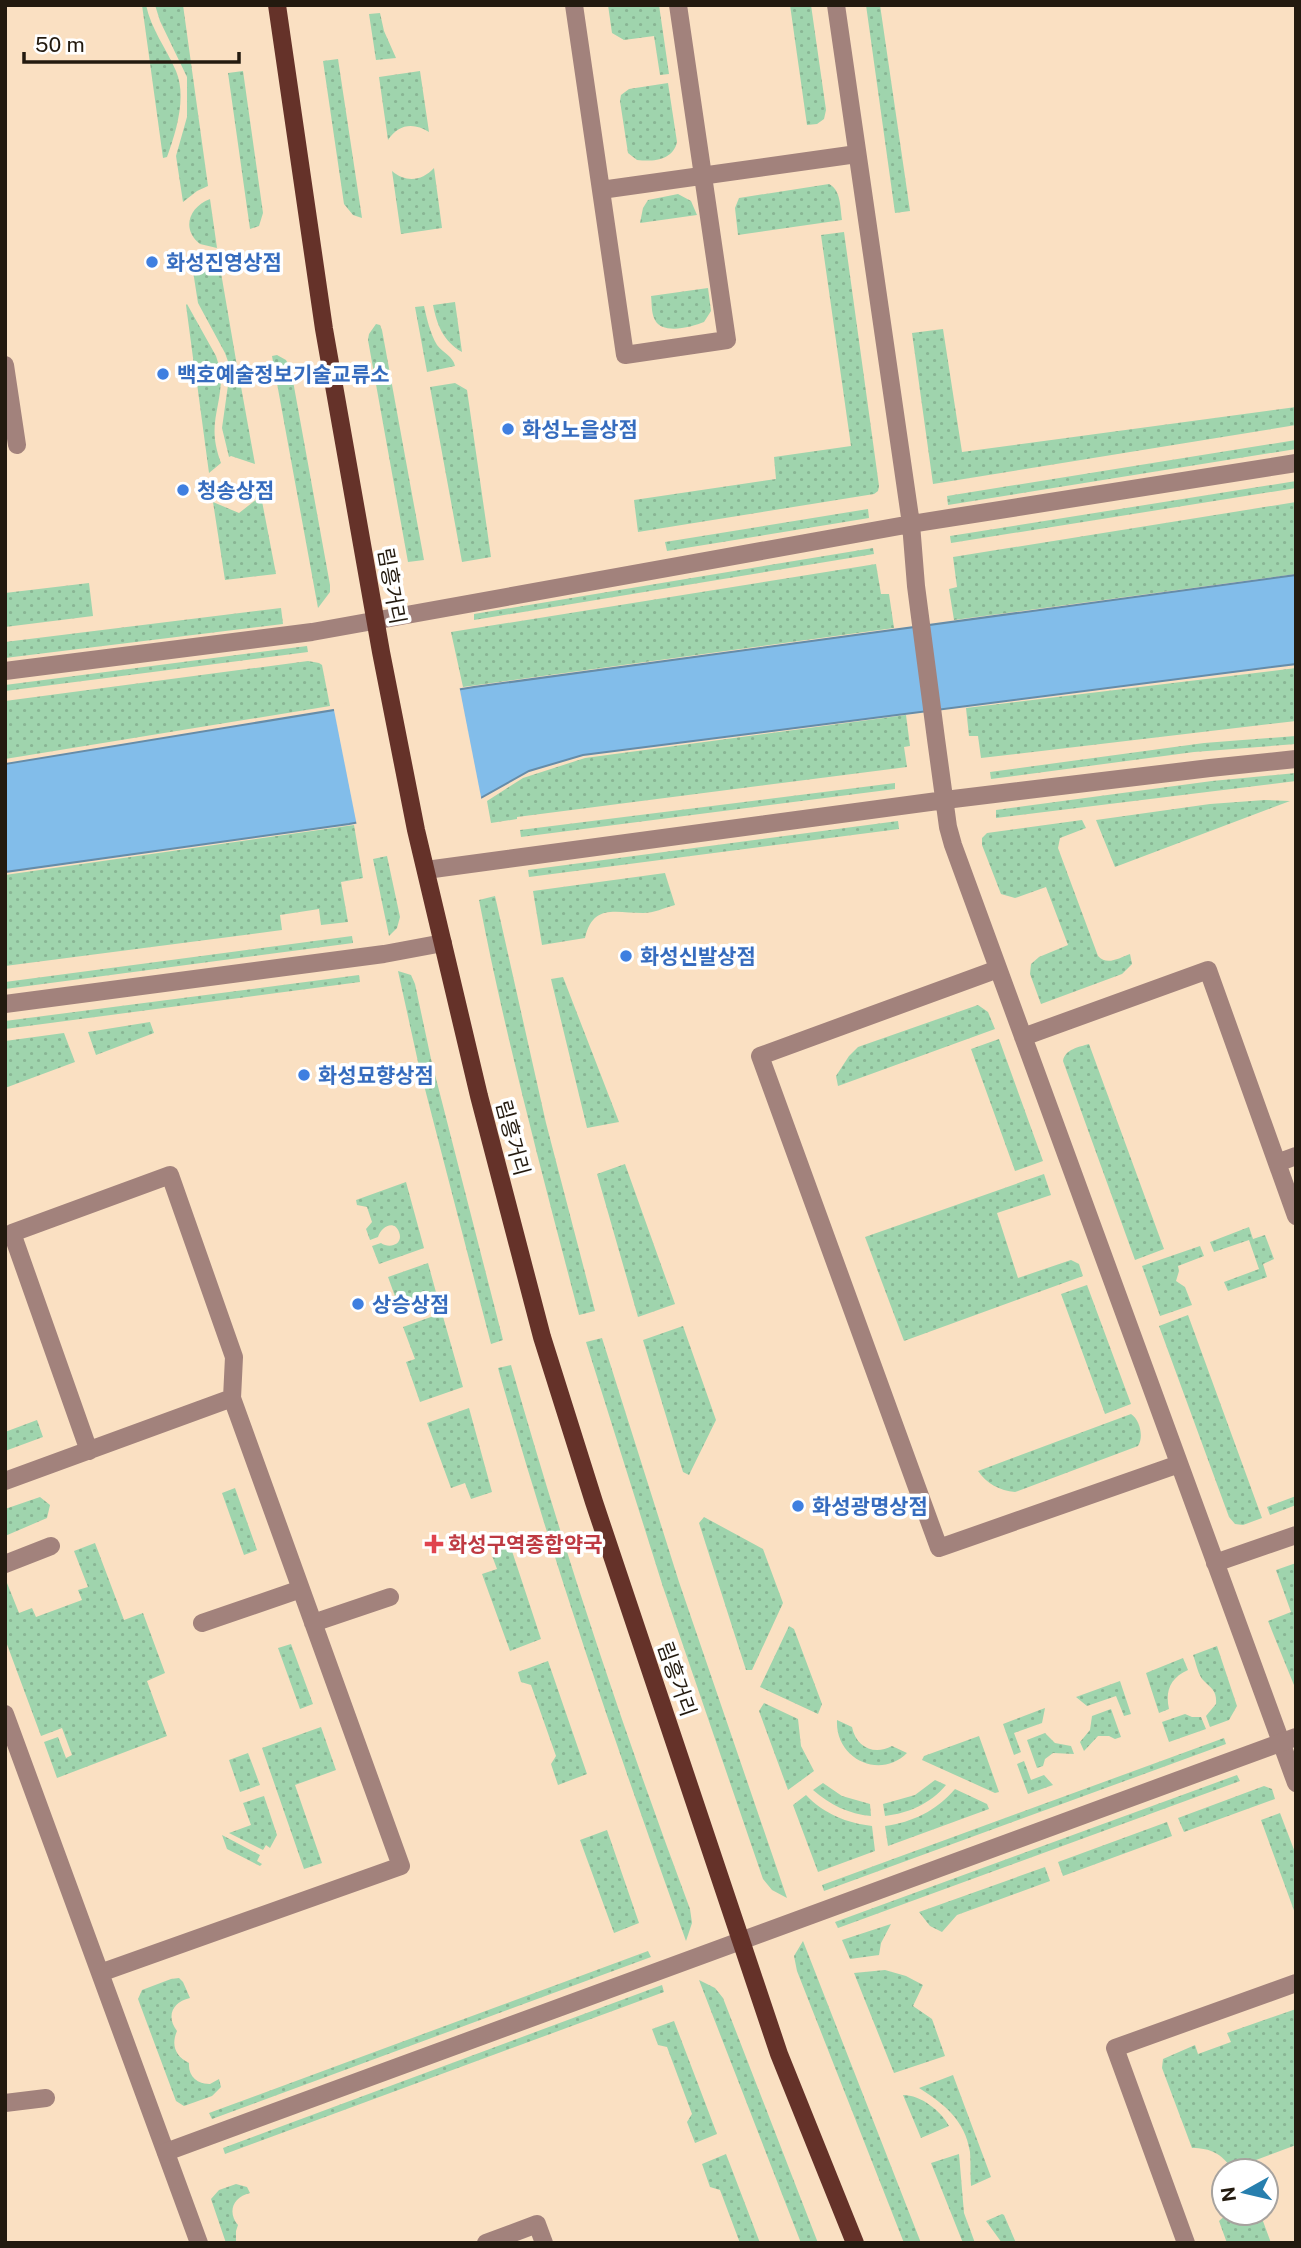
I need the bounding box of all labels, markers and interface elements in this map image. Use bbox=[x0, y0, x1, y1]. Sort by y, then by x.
scale bar bbox=[24, 21, 240, 65]
text: 50 m bbox=[35, 32, 85, 57]
place label: 화성진영상점 bbox=[166, 250, 282, 275]
marker: 화성진영상점 bbox=[144, 254, 160, 270]
place label: 백호예술정보기술교류소 bbox=[177, 362, 390, 387]
marker: 백호예술정보기술교류소 bbox=[155, 366, 171, 382]
place label: 화성노을상점 bbox=[522, 417, 638, 442]
marker: 화성노을상점 bbox=[500, 421, 516, 437]
place label: 청송상점 bbox=[197, 478, 274, 503]
marker: 청송상점 bbox=[175, 482, 191, 498]
street label: 림흥거리 bbox=[373, 546, 411, 626]
place label: 화성신발상점 bbox=[640, 944, 756, 969]
marker: 화성신발상점 bbox=[618, 948, 634, 964]
place label: 화성묘향상점 bbox=[318, 1063, 434, 1088]
marker: 화성묘향상점 bbox=[296, 1067, 312, 1083]
street label: 림흥거리 bbox=[491, 1097, 535, 1179]
place label: 상승상점 bbox=[372, 1292, 449, 1317]
marker: 상승상점 bbox=[350, 1296, 366, 1312]
place label: 화성광명상점 bbox=[812, 1494, 928, 1519]
marker: 화성광명상점 bbox=[790, 1498, 806, 1514]
place label: 화성구역종합약국 bbox=[448, 1532, 603, 1557]
marker: 화성구역종합약국 bbox=[426, 1536, 442, 1552]
street label: 림흥거리 bbox=[653, 1638, 701, 1720]
north arrow bbox=[1210, 2157, 1280, 2227]
text: N bbox=[1216, 2185, 1240, 2203]

